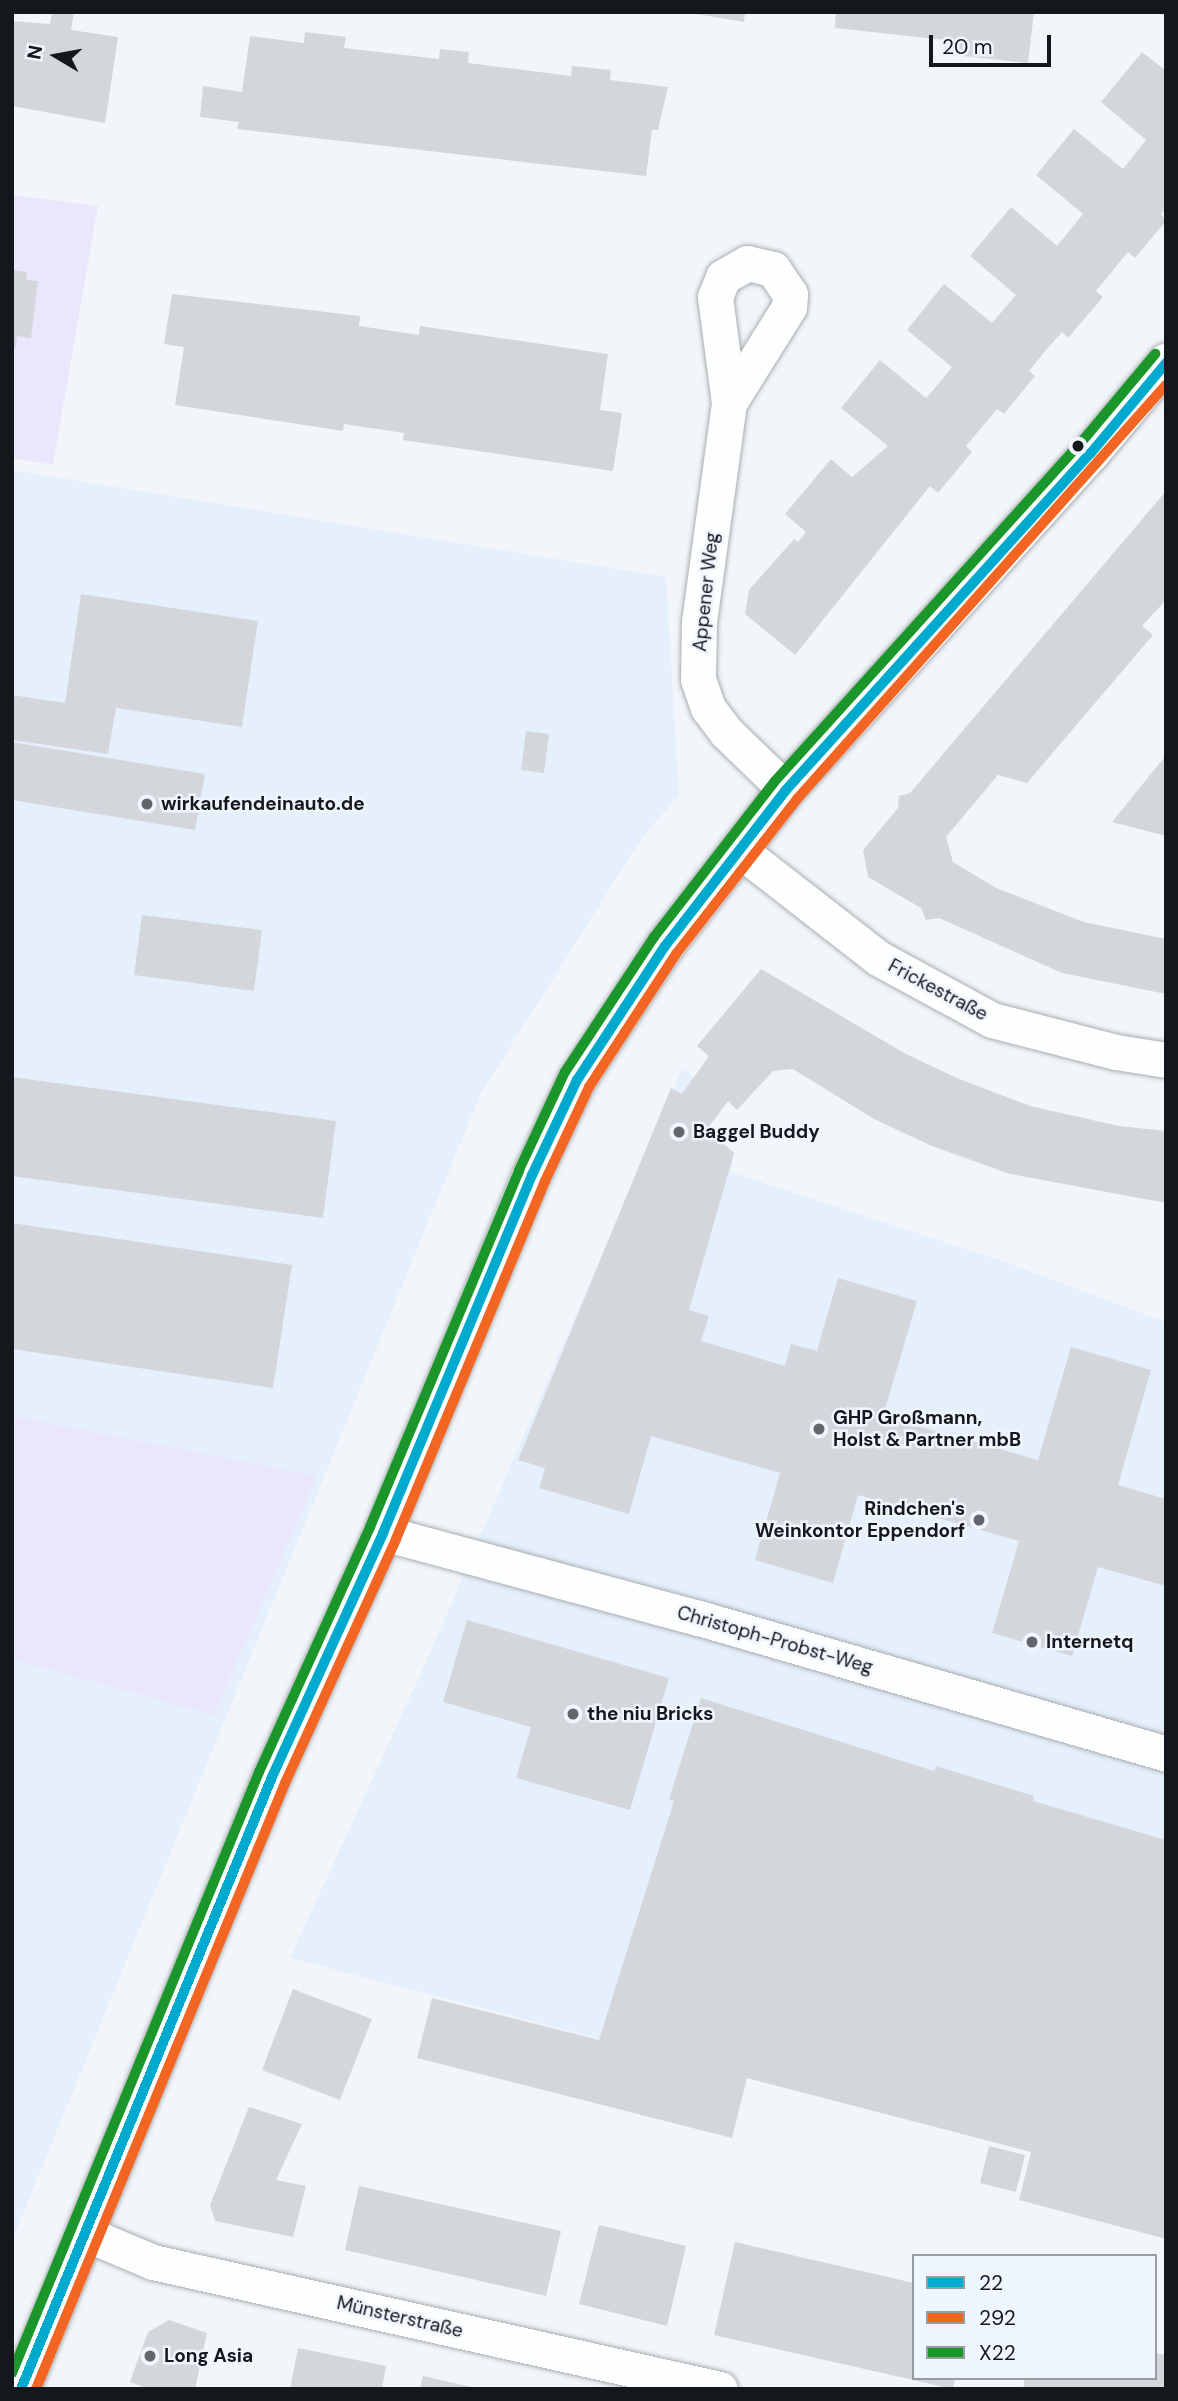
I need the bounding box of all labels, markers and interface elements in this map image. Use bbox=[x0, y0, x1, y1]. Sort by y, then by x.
north arrow bbox=[21, 21, 91, 91]
scale bar bbox=[933, 21, 1056, 65]
text: 20 m bbox=[942, 33, 993, 61]
text: N bbox=[21, 43, 48, 61]
unlabelled marker bbox=[1071, 439, 1085, 453]
street label: Appener Weg bbox=[688, 531, 724, 653]
place label: wirkaufendeinauto.de bbox=[161, 793, 365, 815]
marker: wirkaufendeinauto.de bbox=[139, 796, 155, 812]
street label: Frickestraße bbox=[884, 954, 992, 1026]
place label: Baggel Buddy bbox=[693, 1121, 820, 1143]
marker: Baggel Buddy bbox=[671, 1124, 687, 1140]
place label: GHP Großmann, Holst & Partner mbB bbox=[833, 1407, 1021, 1451]
marker: GHP Großmann, Holst & Partner mbB bbox=[811, 1421, 827, 1437]
place label: Rindchen's Weinkontor Eppendorf bbox=[755, 1498, 965, 1542]
marker: Rindchen's Weinkontor Eppendorf bbox=[971, 1512, 987, 1528]
street label: Christoph-Probst-Weg bbox=[675, 1601, 875, 1679]
place label: Internetq bbox=[1046, 1631, 1134, 1653]
marker: Internetq bbox=[1024, 1634, 1040, 1650]
place label: the niu Bricks bbox=[587, 1703, 713, 1725]
marker: the niu Bricks bbox=[565, 1706, 581, 1722]
legend bbox=[912, 2254, 1157, 2380]
text: 22 bbox=[979, 2269, 1003, 2297]
street label: Münsterstraße bbox=[335, 2291, 465, 2343]
text: 292 bbox=[979, 2304, 1016, 2332]
text: X22 bbox=[979, 2339, 1016, 2367]
place label: Long Asia bbox=[164, 2345, 253, 2367]
marker: Long Asia bbox=[142, 2348, 158, 2364]

